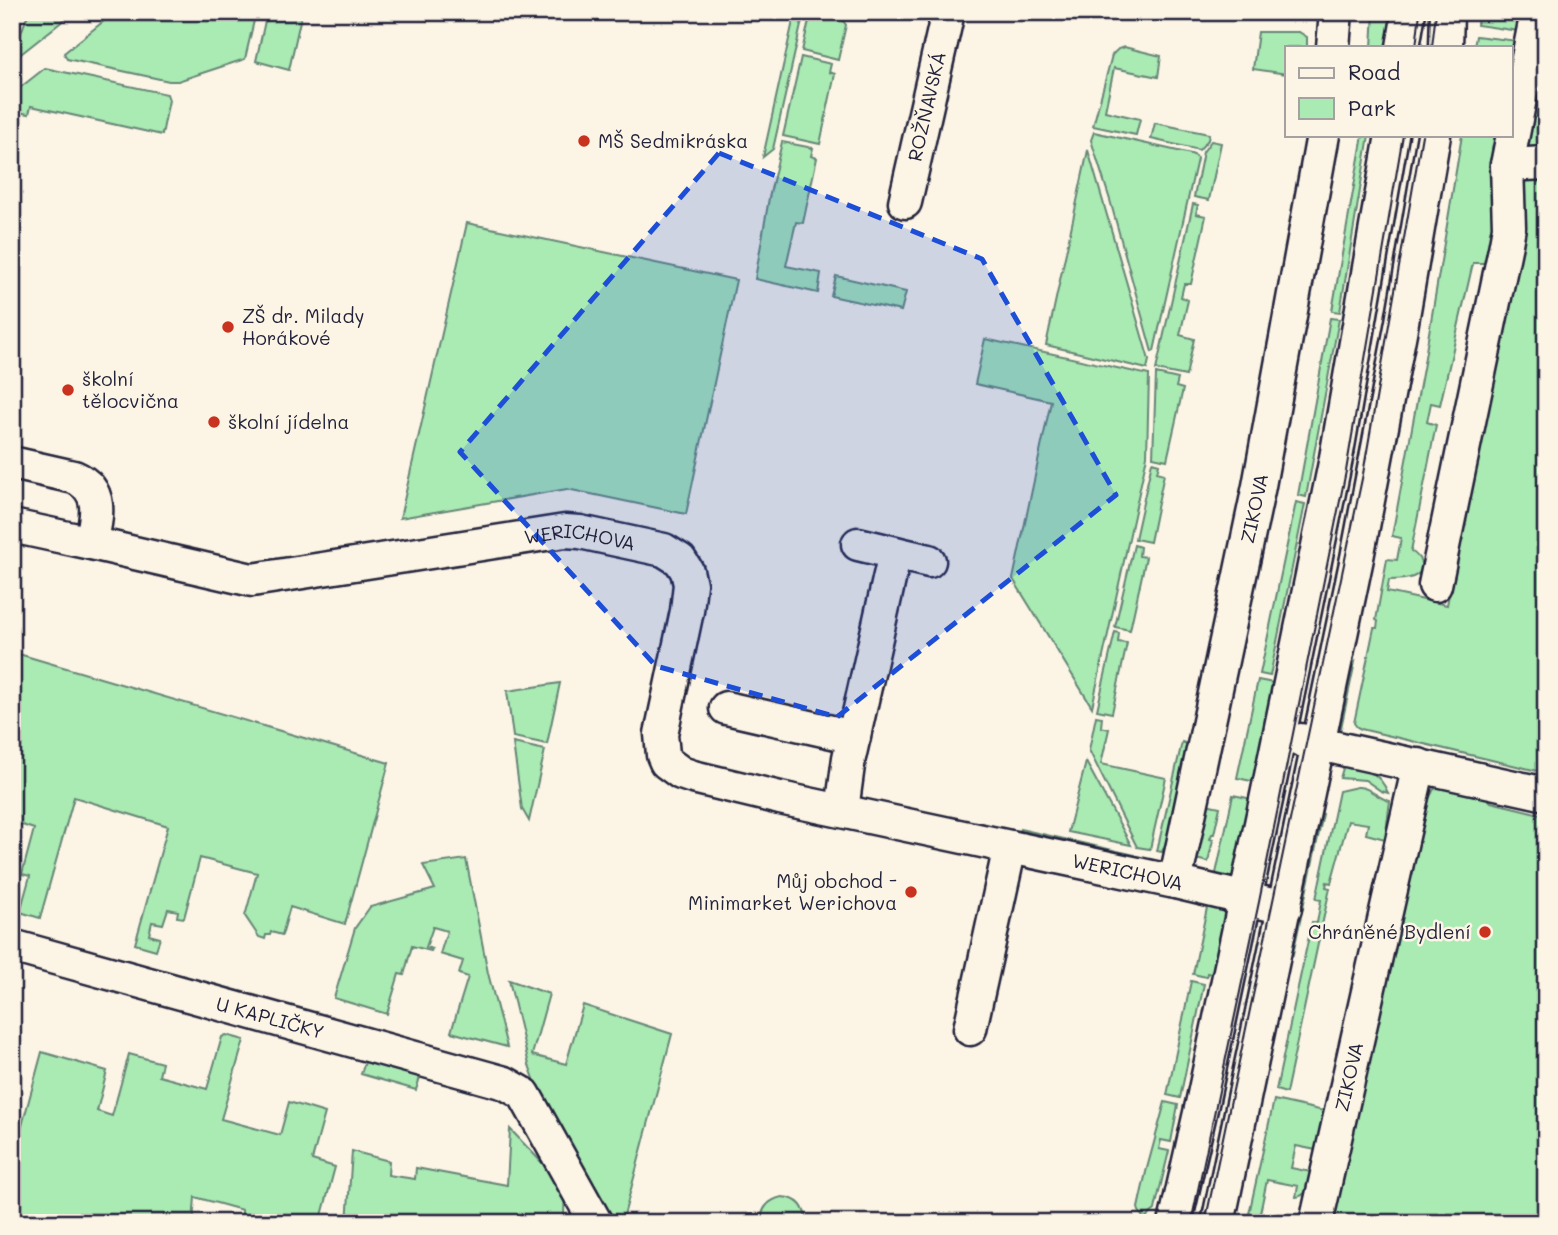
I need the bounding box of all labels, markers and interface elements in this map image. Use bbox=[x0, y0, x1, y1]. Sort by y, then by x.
legend bbox=[1285, 46, 1512, 136]
street label: ROŽŇAVSKÁ bbox=[902, 49, 951, 164]
text: Road bbox=[1348, 58, 1400, 85]
text: Park bbox=[1348, 94, 1396, 121]
place label: MŠ Sedmikráska bbox=[598, 128, 748, 153]
marker: MŠ Sedmikráska bbox=[576, 133, 592, 149]
place label: ZŠ dr. Milady Horákové bbox=[242, 303, 364, 350]
marker: ZŠ dr. Milady Horákové bbox=[220, 319, 236, 335]
place label: školní tělocvična bbox=[82, 366, 179, 413]
marker: školní tělocvična bbox=[60, 382, 76, 398]
place label: školní jídelna bbox=[228, 409, 349, 434]
marker: školní jídelna bbox=[206, 414, 222, 430]
street label: ZIKOVA bbox=[1234, 472, 1273, 545]
street label: WERICHOVA bbox=[522, 518, 638, 556]
street label: WERICHOVA bbox=[1070, 847, 1186, 896]
place label: Můj obchod - Minimarket Werichova bbox=[688, 868, 897, 915]
marker: Můj obchod - Minimarket Werichova bbox=[903, 884, 919, 900]
place label: Chráněné Bydlení bbox=[1308, 919, 1471, 944]
marker: Chráněné Bydlení bbox=[1477, 924, 1493, 940]
street label: U KAPLIČKY bbox=[214, 990, 327, 1044]
street label: ZIKOVA bbox=[1329, 1040, 1368, 1114]

